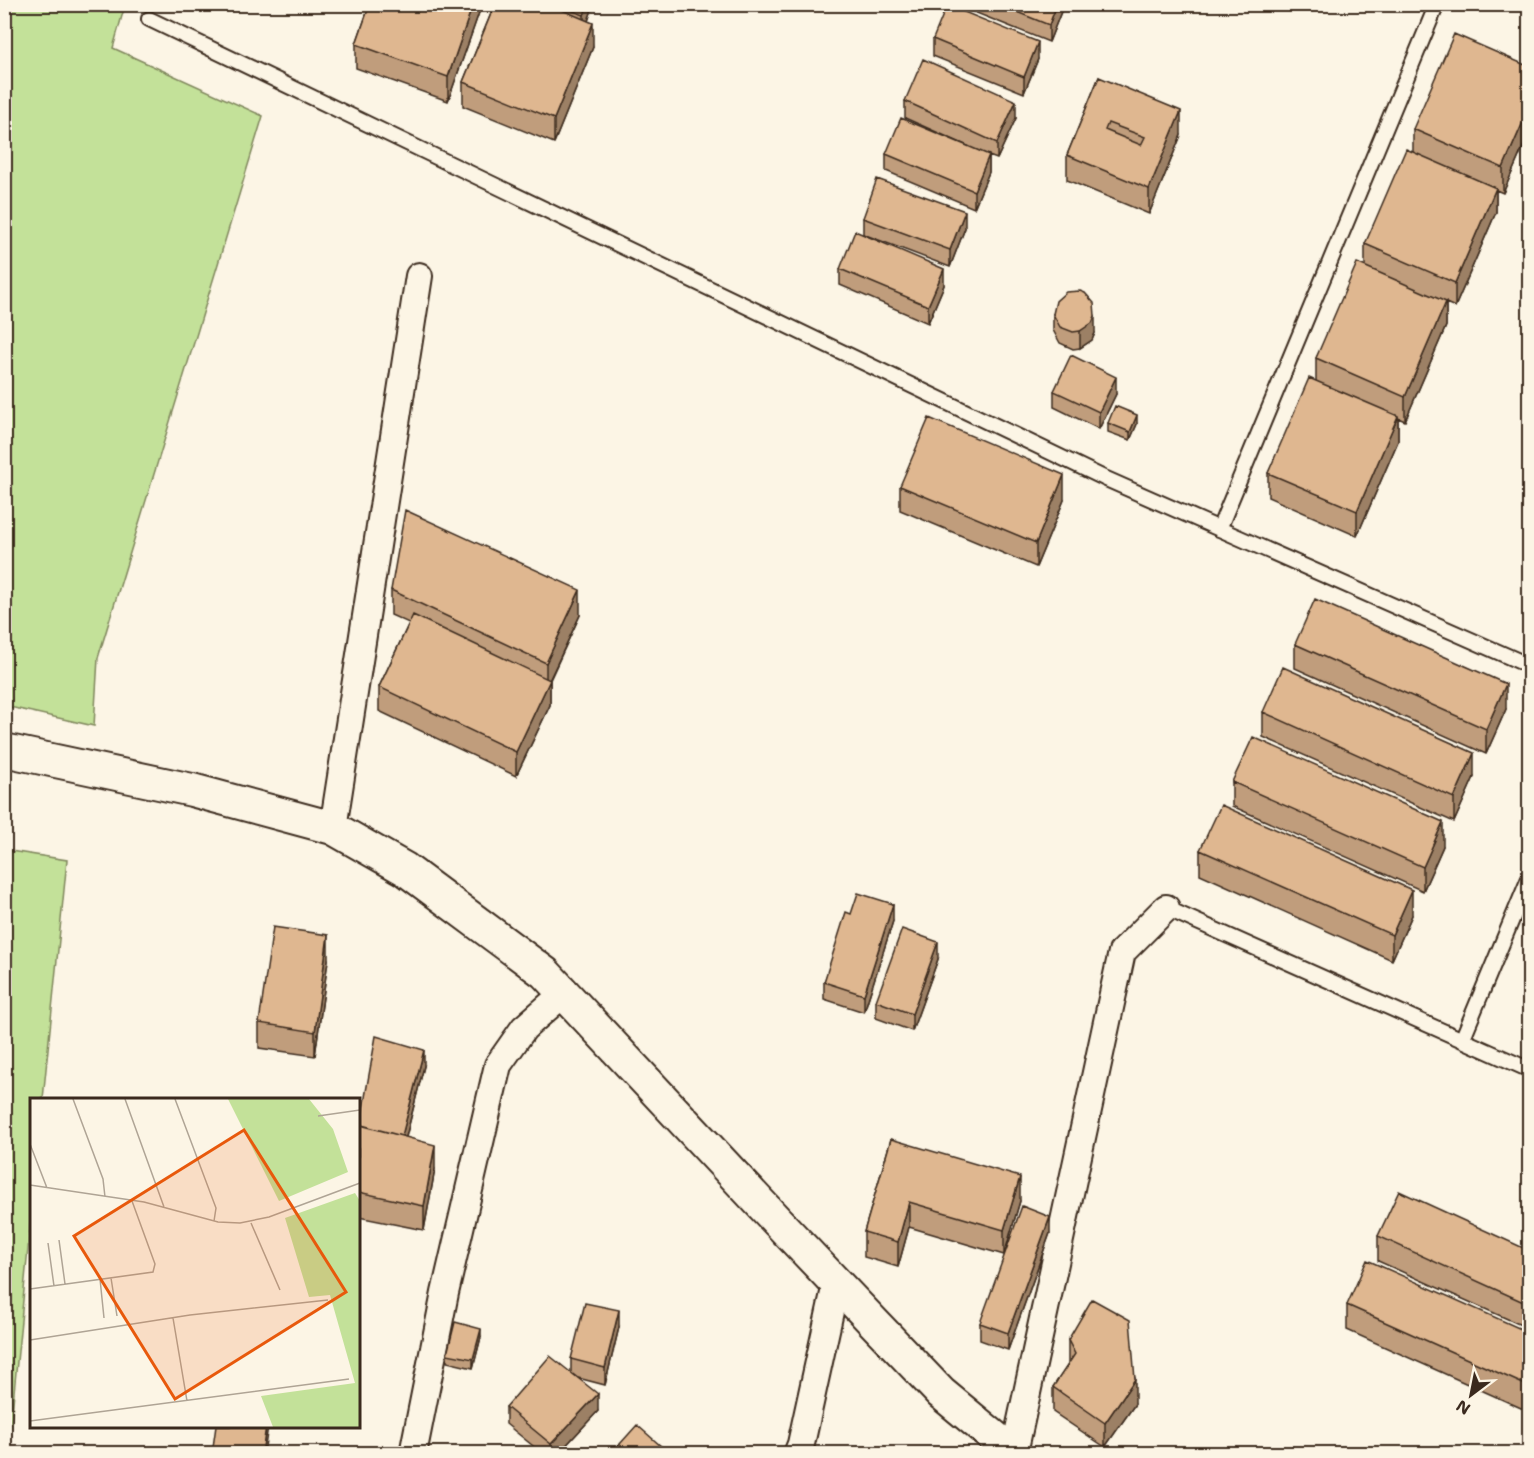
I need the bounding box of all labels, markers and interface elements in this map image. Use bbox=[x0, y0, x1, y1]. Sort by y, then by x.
inset map bbox=[30, 1098, 360, 1428]
north arrow bbox=[1441, 1365, 1501, 1425]
text: N bbox=[1452, 1395, 1474, 1420]

